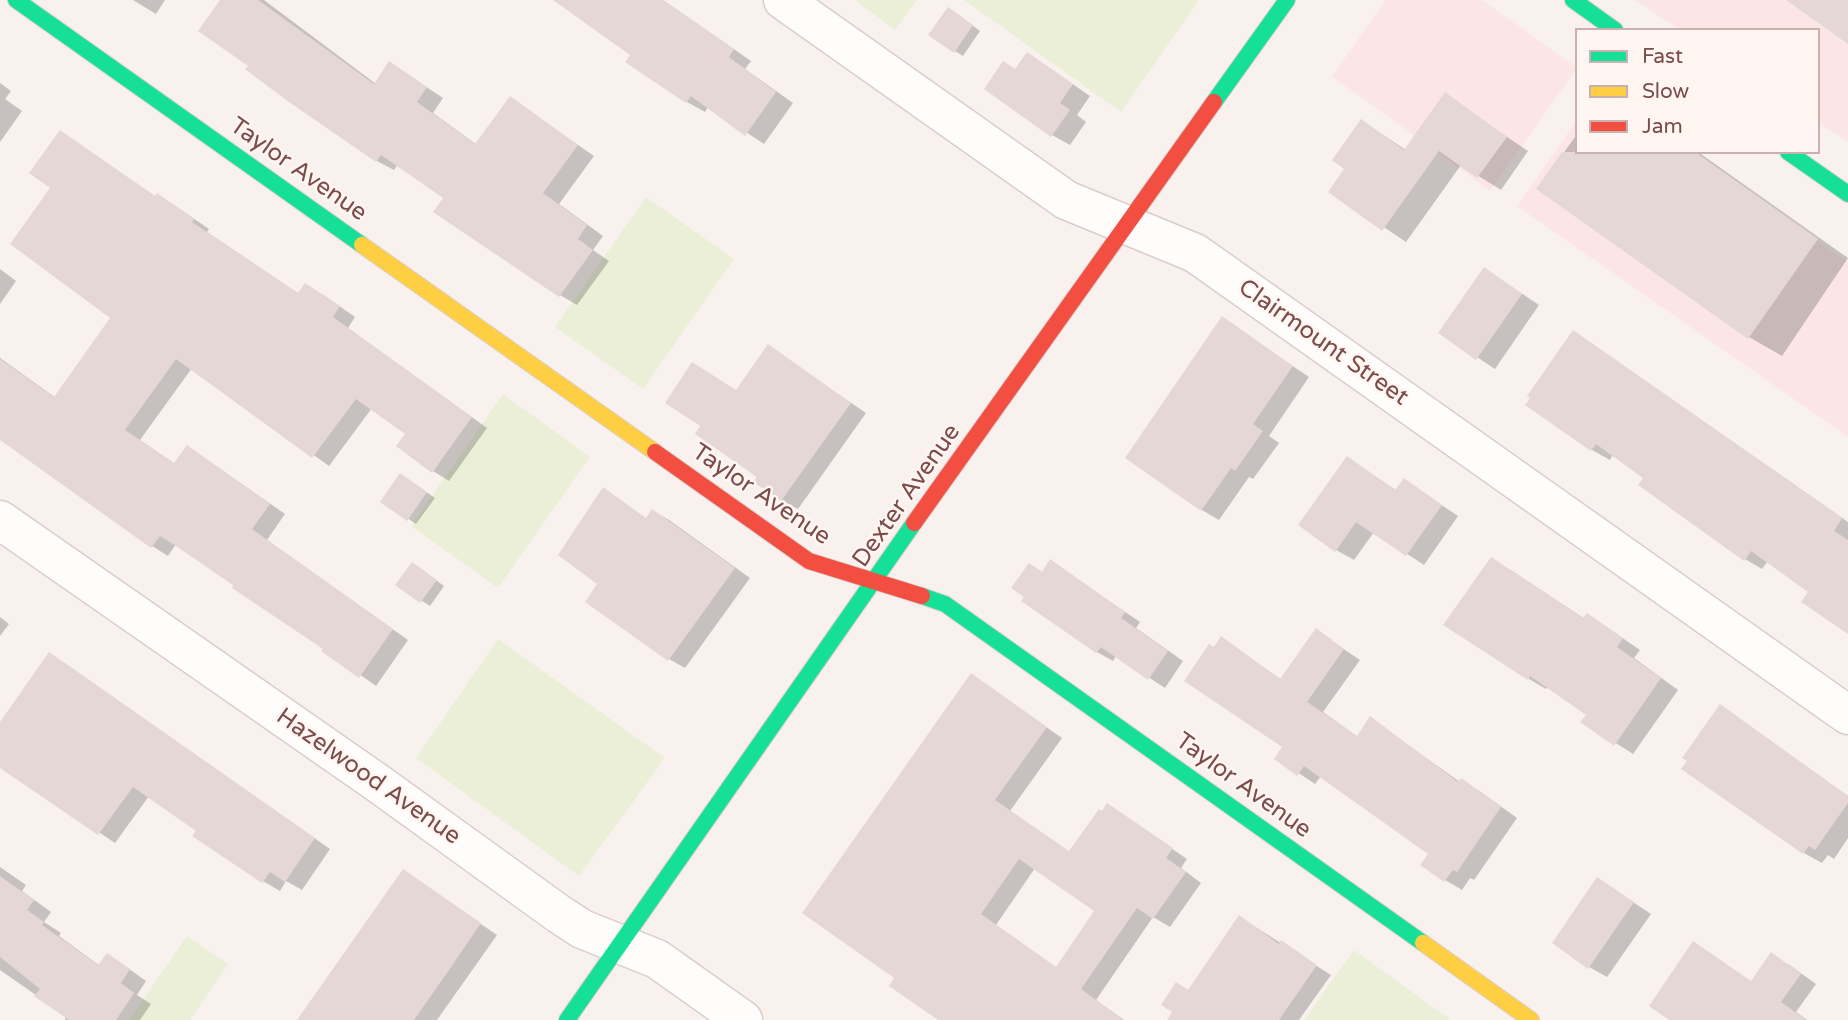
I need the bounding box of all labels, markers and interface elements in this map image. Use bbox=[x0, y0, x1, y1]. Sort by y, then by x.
legend bbox=[1575, 28, 1820, 154]
text: Fast bbox=[1642, 44, 1683, 69]
text: Slow bbox=[1642, 79, 1689, 104]
street label: Taylor Avenue bbox=[224, 112, 372, 228]
text: Jam bbox=[1642, 114, 1683, 139]
street label: Clairmount Street bbox=[1232, 274, 1414, 412]
street label: Dexter Avenue bbox=[847, 419, 967, 573]
street label: Taylor Avenue bbox=[686, 438, 836, 552]
street label: Hazelwood Avenue bbox=[270, 703, 466, 851]
street label: Taylor Avenue bbox=[1170, 727, 1316, 845]

